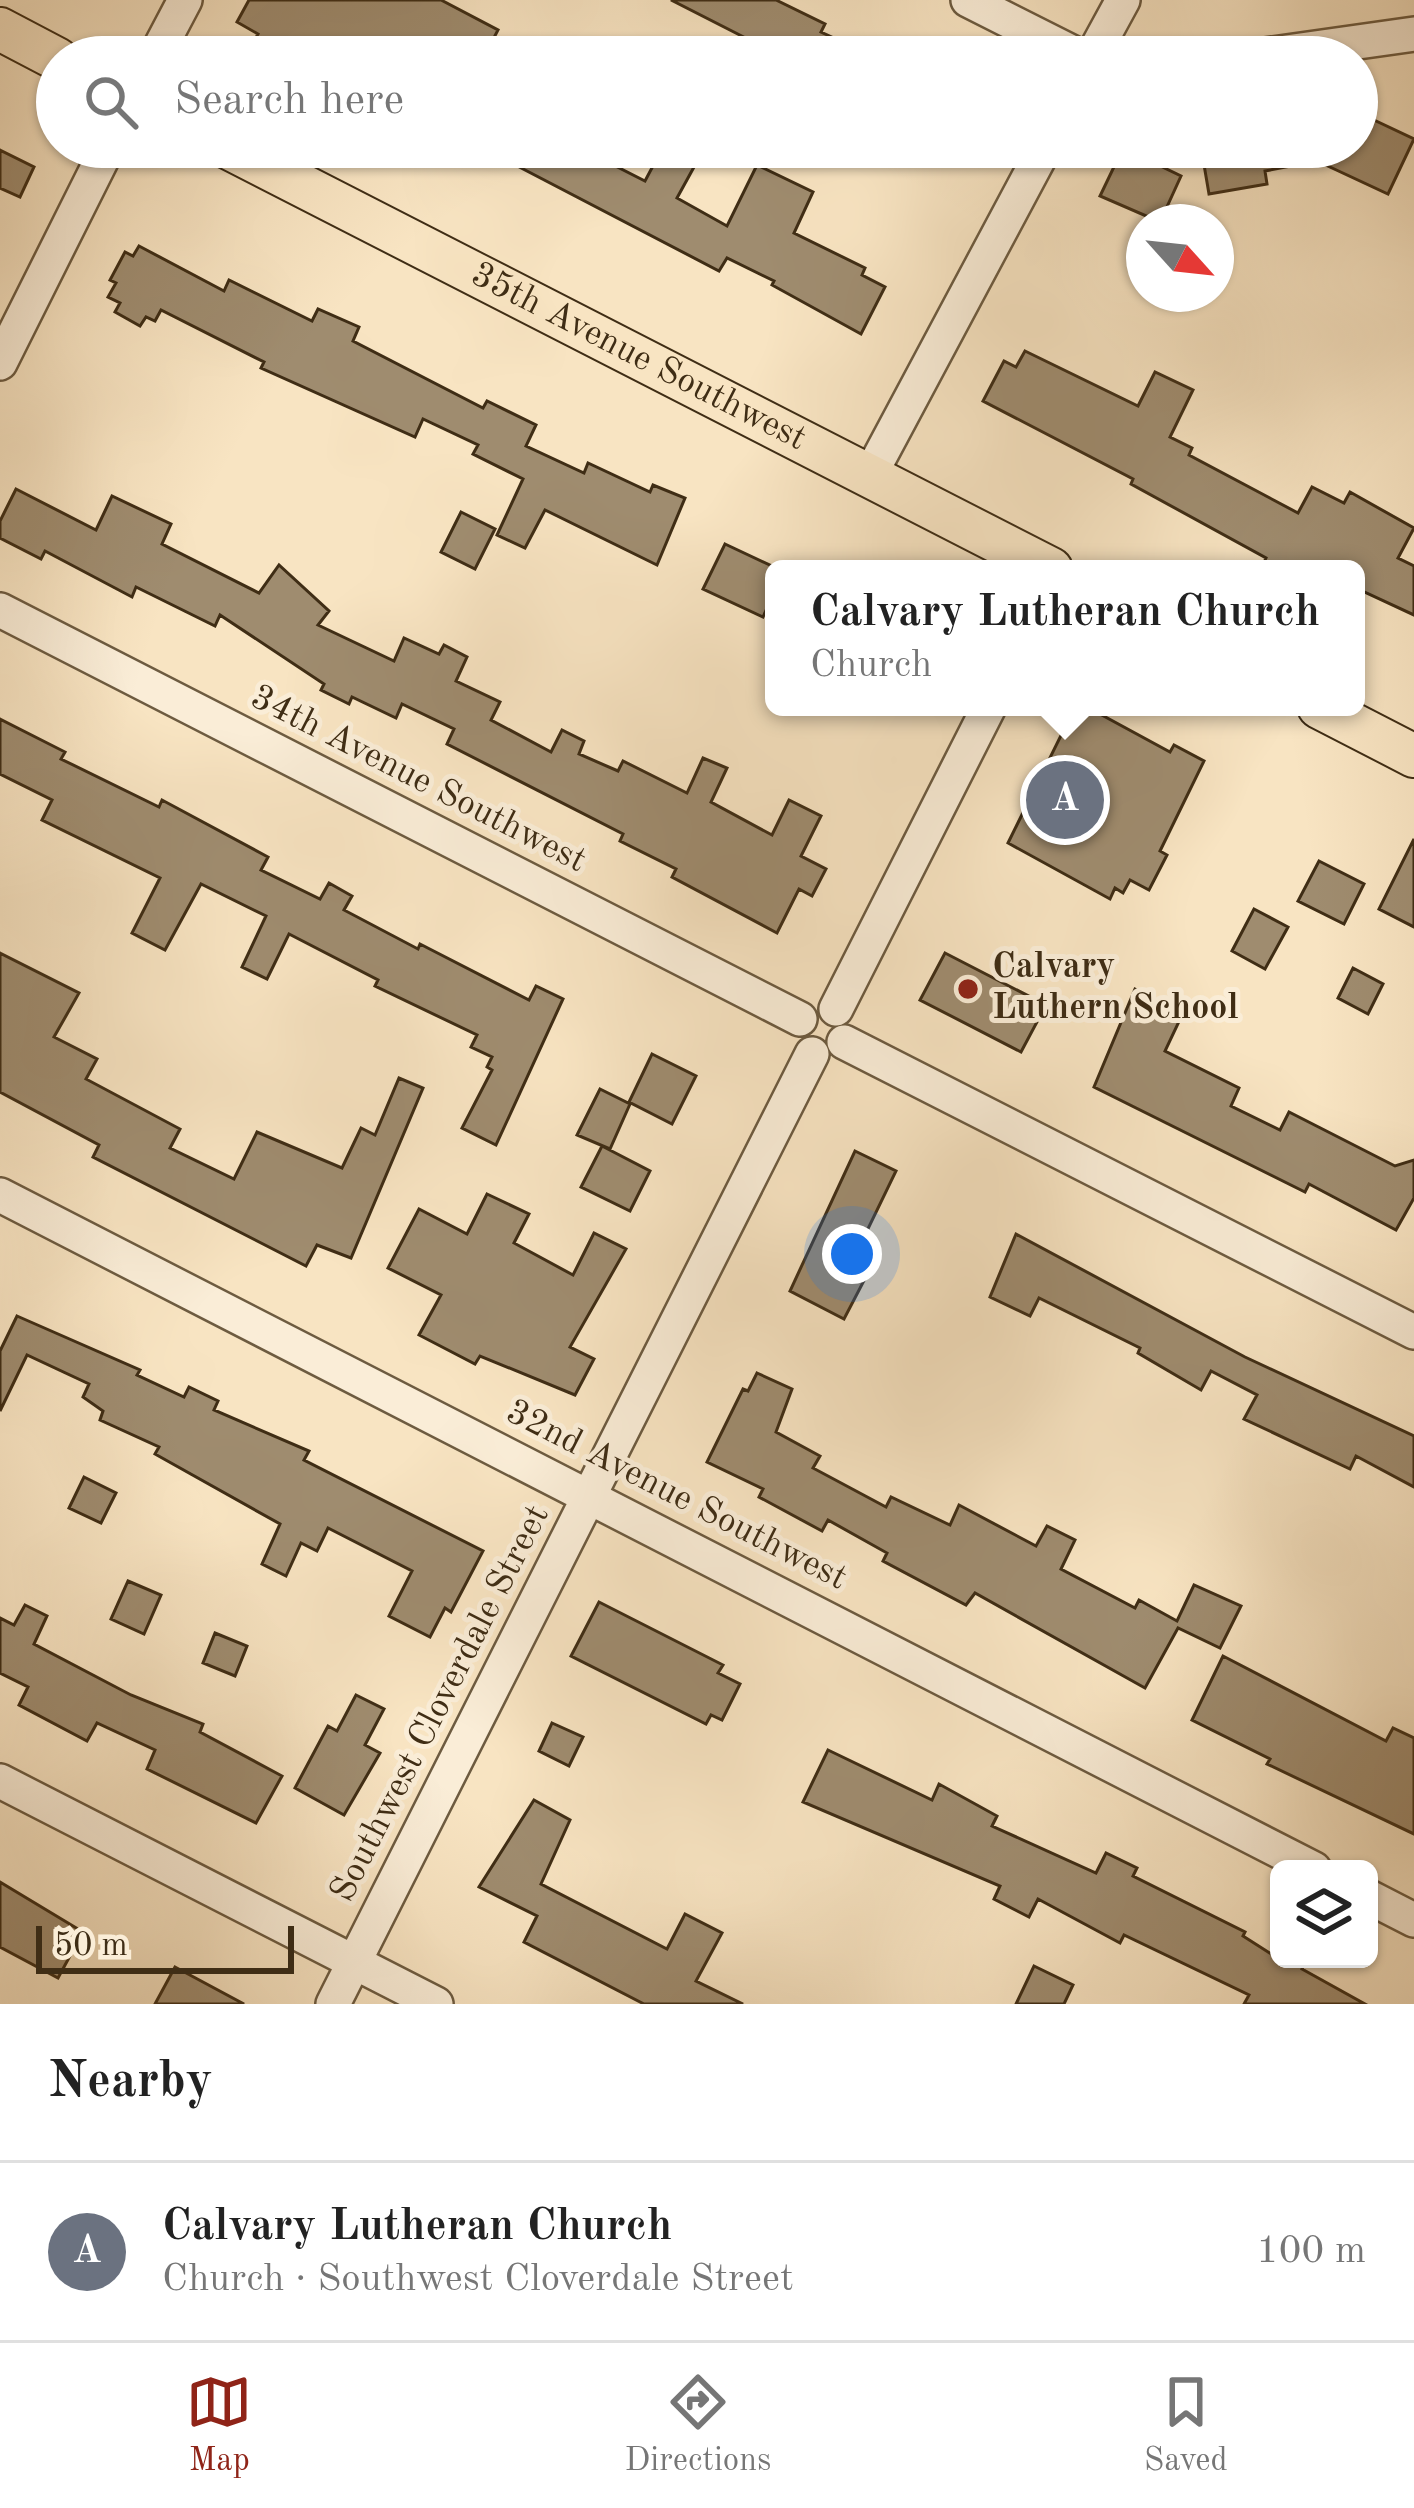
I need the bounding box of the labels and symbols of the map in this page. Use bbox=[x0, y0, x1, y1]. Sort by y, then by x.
north arrow bbox=[1126, 204, 1234, 312]
street label: 35th Avenue Southwest bbox=[465, 257, 812, 458]
street label: 34th Avenue Southwest bbox=[245, 680, 591, 880]
pin: A bbox=[1026, 755, 1104, 845]
place label: Calvary Luthern School bbox=[992, 950, 1239, 1027]
marker: Calvary Luthern School bbox=[955, 976, 981, 1002]
your location bbox=[822, 1224, 882, 1284]
street label: 32nd Avenue Southwest bbox=[500, 1394, 852, 1598]
street label: Southwest Cloverdale Street bbox=[325, 1500, 557, 1908]
scale bar bbox=[36, 1920, 294, 1973]

